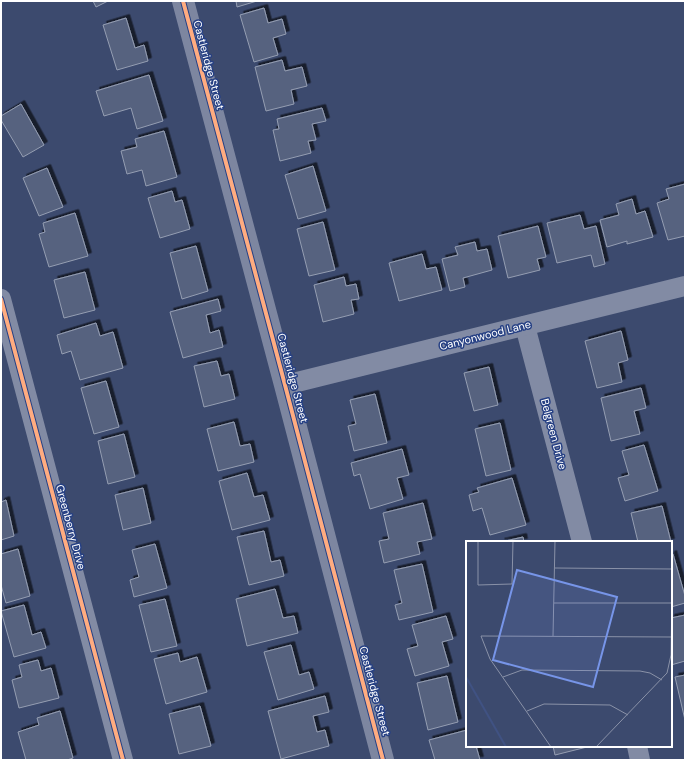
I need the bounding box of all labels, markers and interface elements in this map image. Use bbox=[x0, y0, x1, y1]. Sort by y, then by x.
street label: Castleridge Street bbox=[190, 19, 228, 111]
street label: Canyonwood Lane bbox=[438, 317, 532, 353]
street label: Castleridge Street bbox=[274, 332, 312, 424]
street label: Belgreen Drive bbox=[538, 397, 570, 471]
street label: Greenberry Drive bbox=[53, 483, 89, 571]
inset map bbox=[466, 541, 672, 747]
street label: Castleridge Street bbox=[356, 645, 394, 737]

